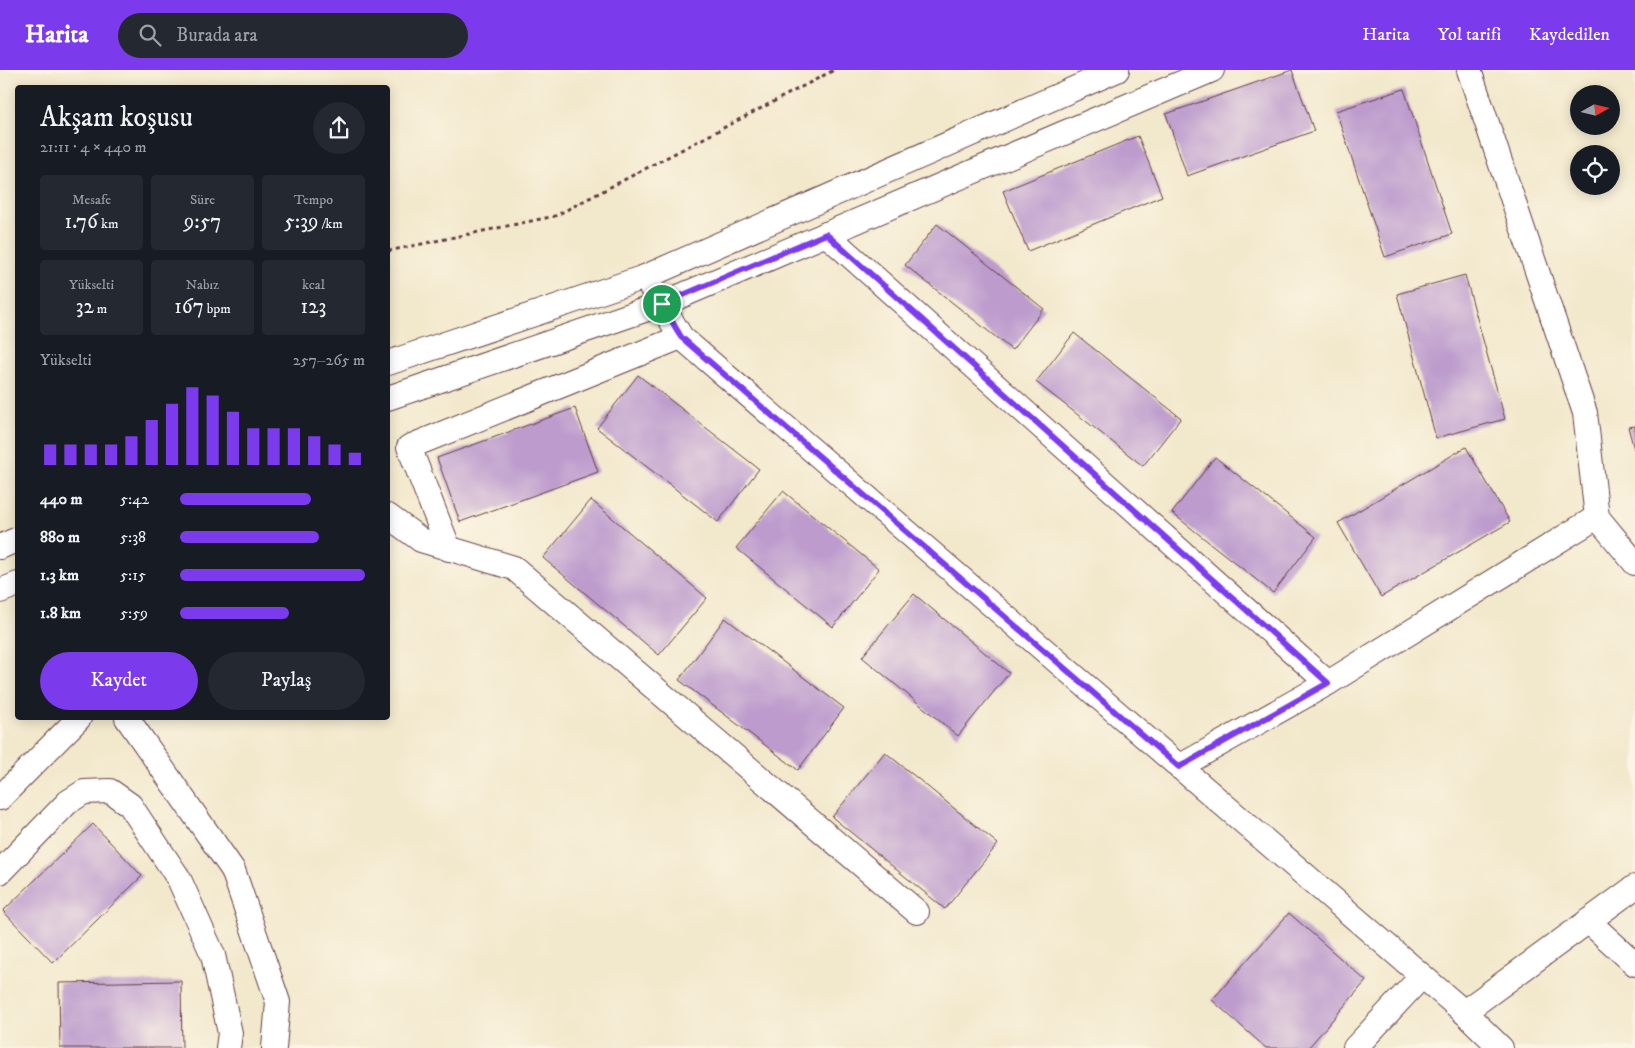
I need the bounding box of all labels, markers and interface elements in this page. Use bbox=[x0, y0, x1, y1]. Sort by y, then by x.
search box bbox=[118, 13, 468, 58]
text: Harita bbox=[25, 20, 88, 50]
icon: search bbox=[136, 21, 164, 49]
text: Burada ara bbox=[176, 24, 258, 47]
text: Harita bbox=[1362, 24, 1410, 46]
text: Yol tarifi bbox=[1438, 24, 1501, 46]
text: Kaydedilen bbox=[1529, 24, 1610, 46]
north arrow bbox=[1570, 85, 1620, 135]
map controls bbox=[1570, 85, 1620, 195]
text: Akşam koşusu bbox=[40, 100, 193, 135]
button: share bbox=[313, 102, 365, 154]
text: 21:11 · 4 × 440 m bbox=[40, 137, 147, 157]
button: locate bbox=[1570, 145, 1620, 195]
text: Mesafe bbox=[72, 191, 111, 209]
text: Süre bbox=[190, 191, 215, 209]
text: Tempo bbox=[294, 191, 333, 209]
text: 1.76 bbox=[65, 209, 98, 235]
text: 9:57 bbox=[184, 209, 221, 235]
text: 5:39 bbox=[284, 209, 318, 235]
text: km bbox=[98, 215, 118, 233]
text: /km bbox=[318, 215, 343, 233]
text: Yükselti bbox=[69, 276, 114, 294]
text: Nabız bbox=[186, 276, 219, 294]
text: kcal bbox=[302, 276, 325, 294]
pin bbox=[641, 283, 683, 325]
icon: arrive bbox=[648, 290, 676, 318]
text: 32 bbox=[76, 294, 94, 320]
text: 167 bbox=[174, 294, 204, 320]
text: 123 bbox=[301, 294, 326, 320]
text: m bbox=[94, 300, 107, 318]
text: bpm bbox=[204, 300, 231, 318]
text: Yükselti bbox=[40, 350, 92, 370]
text: 257–265 m bbox=[293, 350, 365, 370]
text: 440 m bbox=[40, 489, 82, 509]
text: 5:42 bbox=[120, 489, 149, 509]
text: 880 m bbox=[40, 527, 80, 547]
text: 5:38 bbox=[120, 527, 146, 547]
text: 1.3 km bbox=[40, 565, 79, 585]
text: 5:15 bbox=[120, 565, 146, 585]
text: 1.8 km bbox=[40, 603, 81, 623]
text: 5:59 bbox=[120, 603, 148, 623]
button: Kaydet bbox=[40, 652, 198, 710]
button: Paylaş bbox=[208, 652, 365, 710]

